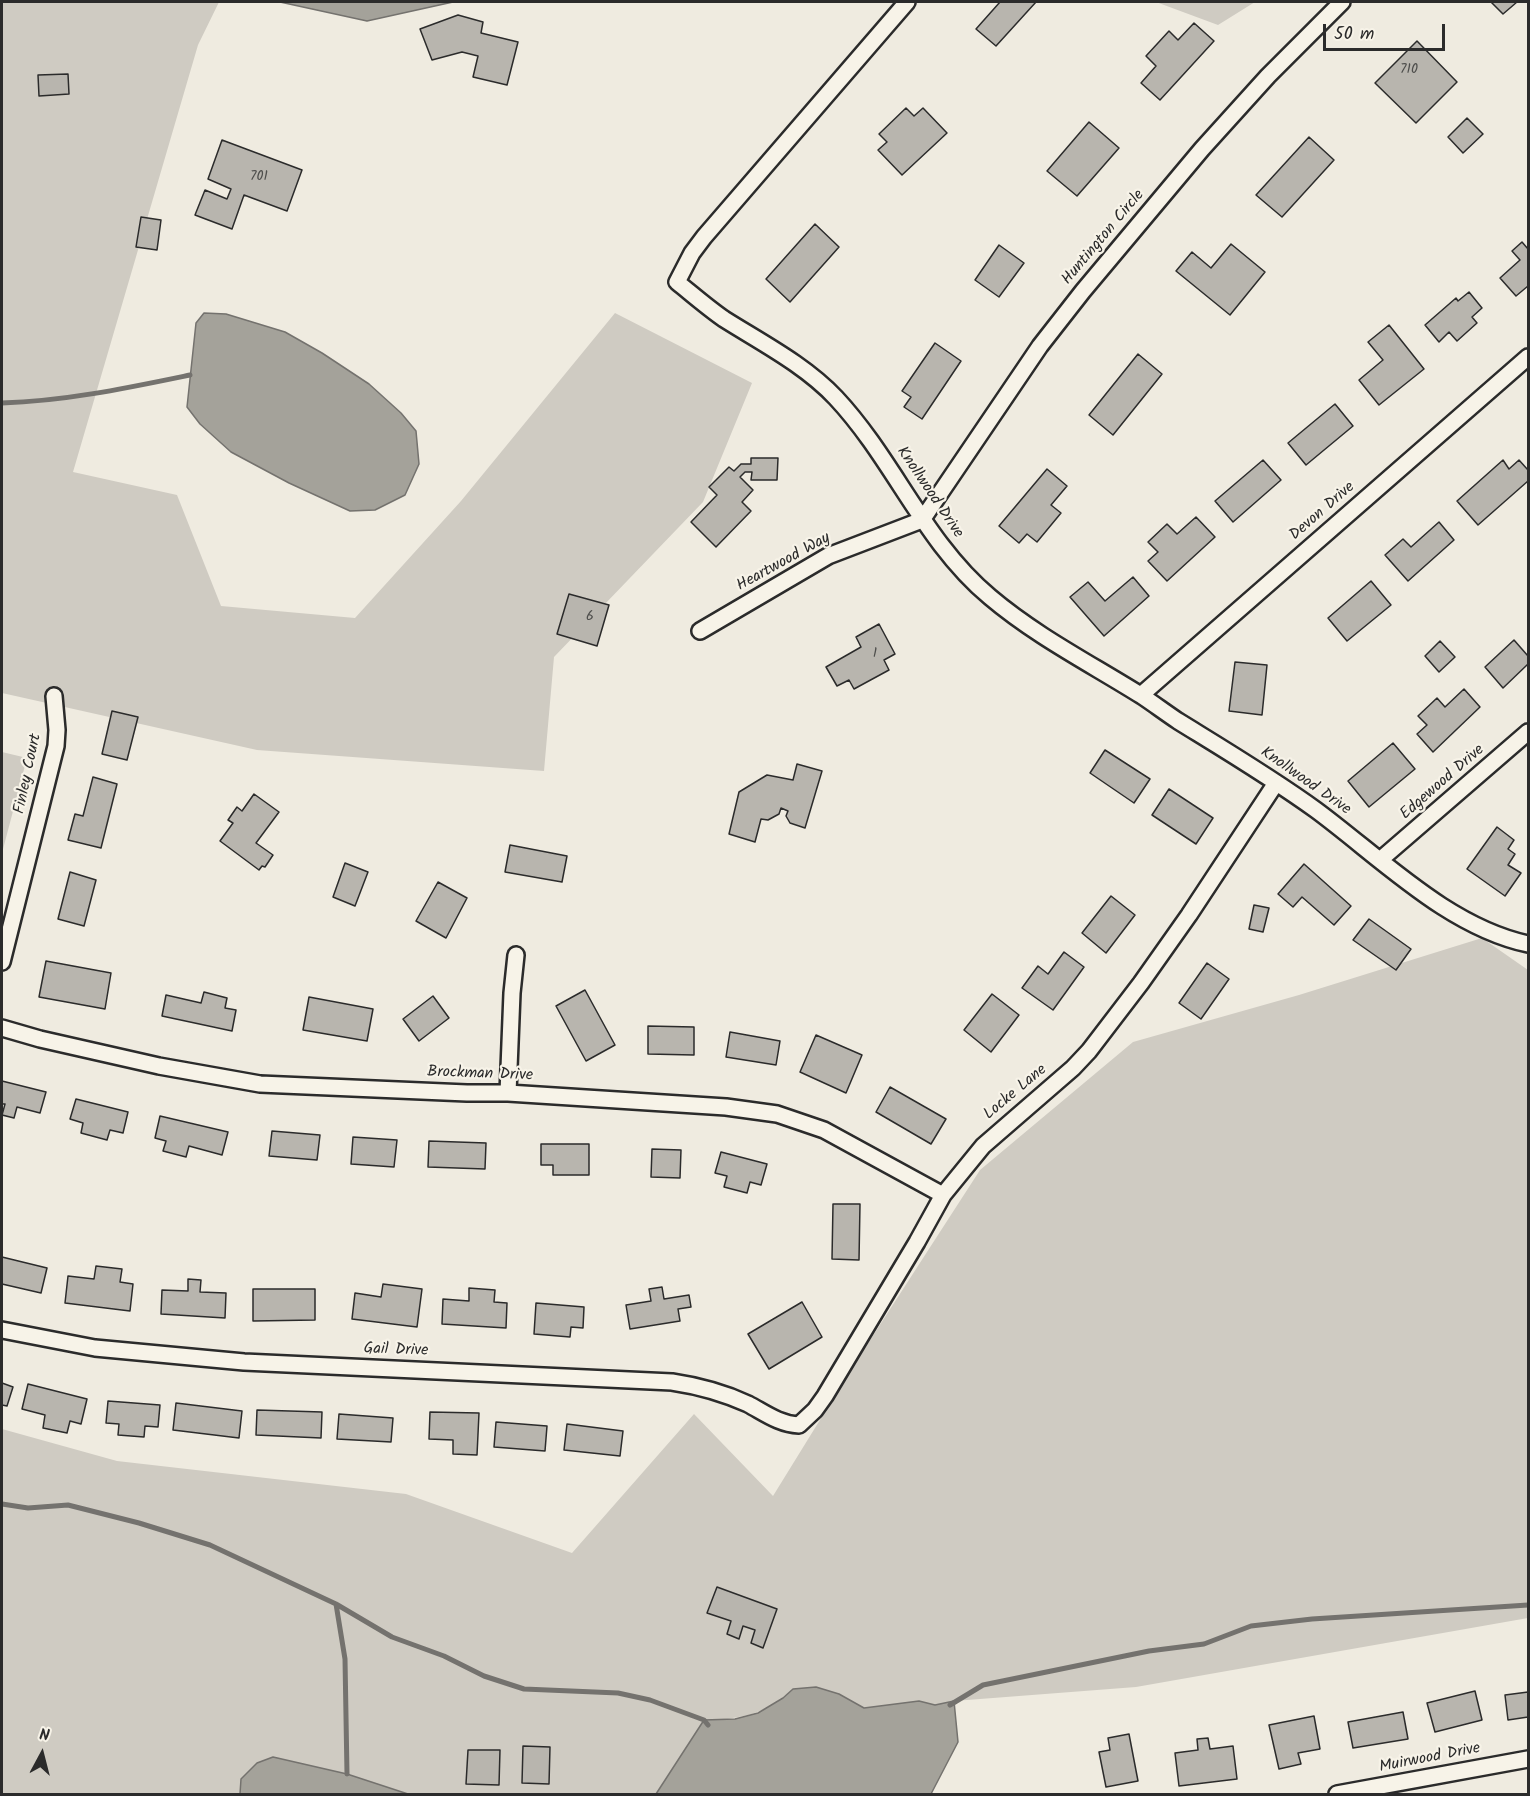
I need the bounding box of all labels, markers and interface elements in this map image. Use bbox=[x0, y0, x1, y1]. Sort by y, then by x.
scale bar bbox=[1326, 12, 1448, 50]
text: 50 m bbox=[1334, 20, 1374, 49]
house number: 710 bbox=[1400, 63, 1418, 79]
house number: 701 bbox=[250, 170, 268, 186]
street label: Huntington Circle bbox=[1059, 186, 1149, 290]
street label: Knollwood Drive bbox=[891, 444, 967, 542]
street label: Devon Drive bbox=[1287, 479, 1359, 545]
street label: Heartwood Way bbox=[734, 529, 834, 597]
house number: 6 bbox=[586, 610, 594, 626]
house number: 1 bbox=[873, 647, 877, 663]
street label: Finley Court bbox=[11, 732, 47, 816]
street label: Edgewood Drive bbox=[1397, 741, 1489, 825]
street label: Knollwood Drive bbox=[1256, 744, 1354, 820]
street label: Locke Lane bbox=[981, 1061, 1051, 1125]
street label: Brockman Drive bbox=[427, 1064, 533, 1086]
street label: Gail Drive bbox=[363, 1340, 429, 1362]
text: N bbox=[38, 1723, 51, 1749]
north arrow bbox=[12, 1724, 72, 1784]
street label: Muirwood Drive bbox=[1378, 1740, 1482, 1778]

